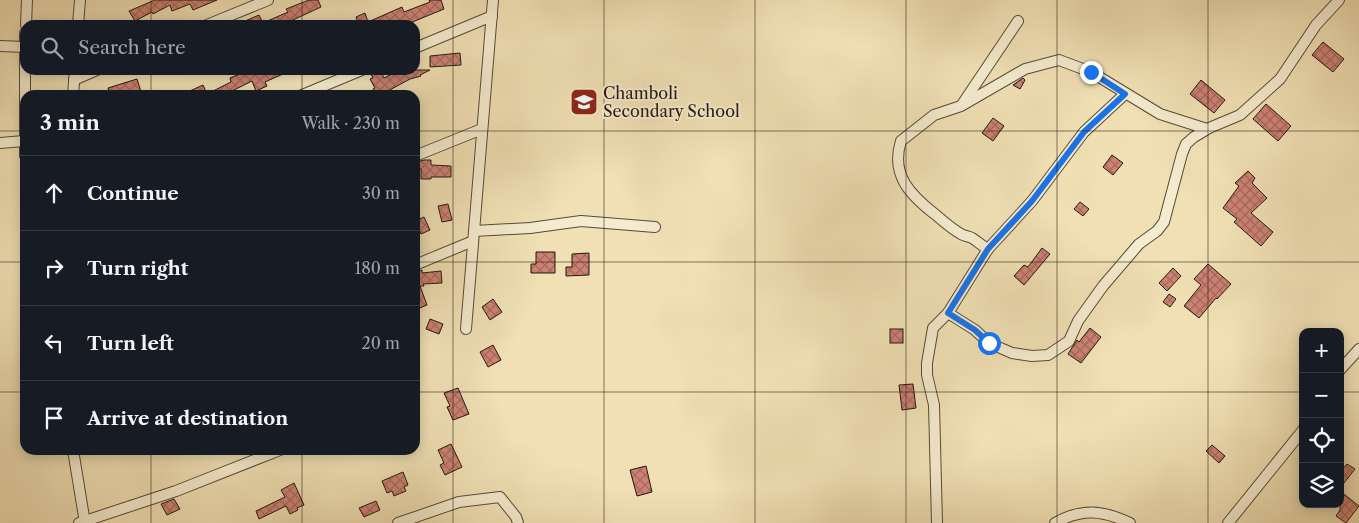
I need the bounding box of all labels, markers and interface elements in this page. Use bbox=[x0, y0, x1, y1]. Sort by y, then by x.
search box bbox=[20, 20, 420, 75]
icon: search bbox=[38, 34, 66, 62]
text: Search here bbox=[78, 36, 186, 59]
route end bbox=[1080, 61, 1103, 84]
place label: Chamboli Secondary School bbox=[603, 83, 740, 121]
school or university icon: Chamboli Secondary School bbox=[569, 87, 599, 117]
text: 3 min bbox=[40, 110, 100, 135]
text: Walk · 230 m bbox=[301, 113, 400, 133]
icon: ahead bbox=[40, 179, 68, 207]
text: Continue bbox=[87, 182, 179, 205]
text: 30 m bbox=[362, 183, 400, 203]
icon: right bbox=[40, 254, 68, 282]
text: Turn right bbox=[87, 257, 188, 280]
text: 180 m bbox=[354, 258, 400, 278]
map controls bbox=[1299, 328, 1344, 508]
button: + bbox=[1299, 328, 1344, 373]
icon: left bbox=[40, 329, 68, 357]
text: Turn left bbox=[87, 332, 174, 355]
route start bbox=[978, 332, 1001, 355]
text: 20 m bbox=[361, 333, 400, 353]
button: − bbox=[1299, 373, 1344, 418]
icon: arrive bbox=[40, 404, 68, 432]
text: Arrive at destination bbox=[87, 407, 288, 430]
button: locate bbox=[1299, 418, 1344, 463]
button: layers bbox=[1299, 463, 1344, 508]

